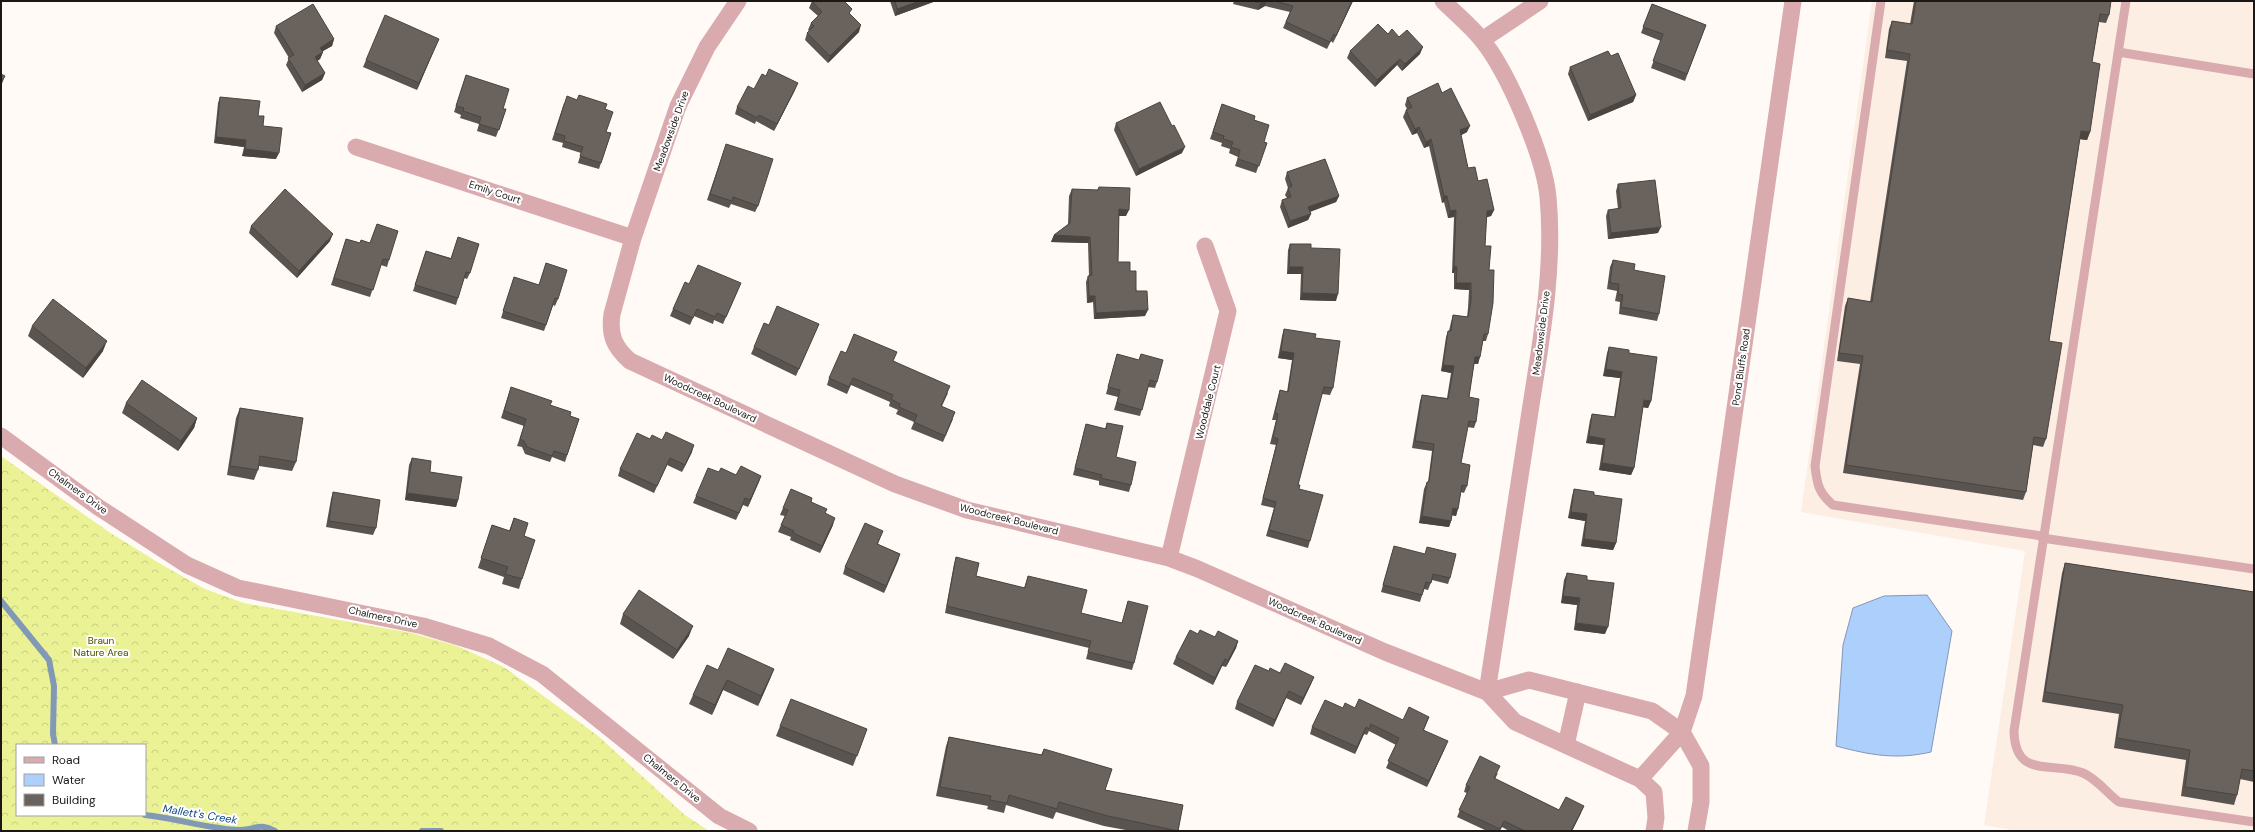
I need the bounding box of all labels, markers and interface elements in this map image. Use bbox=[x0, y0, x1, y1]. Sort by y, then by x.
street label: Meadowside Drive bbox=[650, 89, 692, 173]
street label: Emily Court bbox=[467, 177, 523, 207]
street label: Meadowside Drive bbox=[1529, 290, 1553, 376]
street label: Pond Bluffs Road bbox=[1729, 328, 1753, 406]
street label: Wooddale Court bbox=[1192, 363, 1224, 440]
street label: Woodcreek Boulevard bbox=[661, 371, 759, 425]
street label: Chalmers Drive bbox=[46, 465, 110, 517]
street label: Woodcreek Boulevard bbox=[958, 500, 1060, 538]
street label: Woodcreek Boulevard bbox=[1266, 594, 1364, 648]
street label: Chalmers Drive bbox=[347, 603, 419, 631]
park label: Braun Nature Area bbox=[74, 634, 128, 659]
legend bbox=[16, 744, 146, 816]
street label: Chalmers Drive bbox=[641, 751, 704, 805]
text: Road bbox=[52, 752, 80, 768]
text: Water bbox=[52, 772, 86, 788]
text: Building bbox=[52, 792, 96, 808]
water label: Mallett's Creek bbox=[162, 801, 239, 827]

